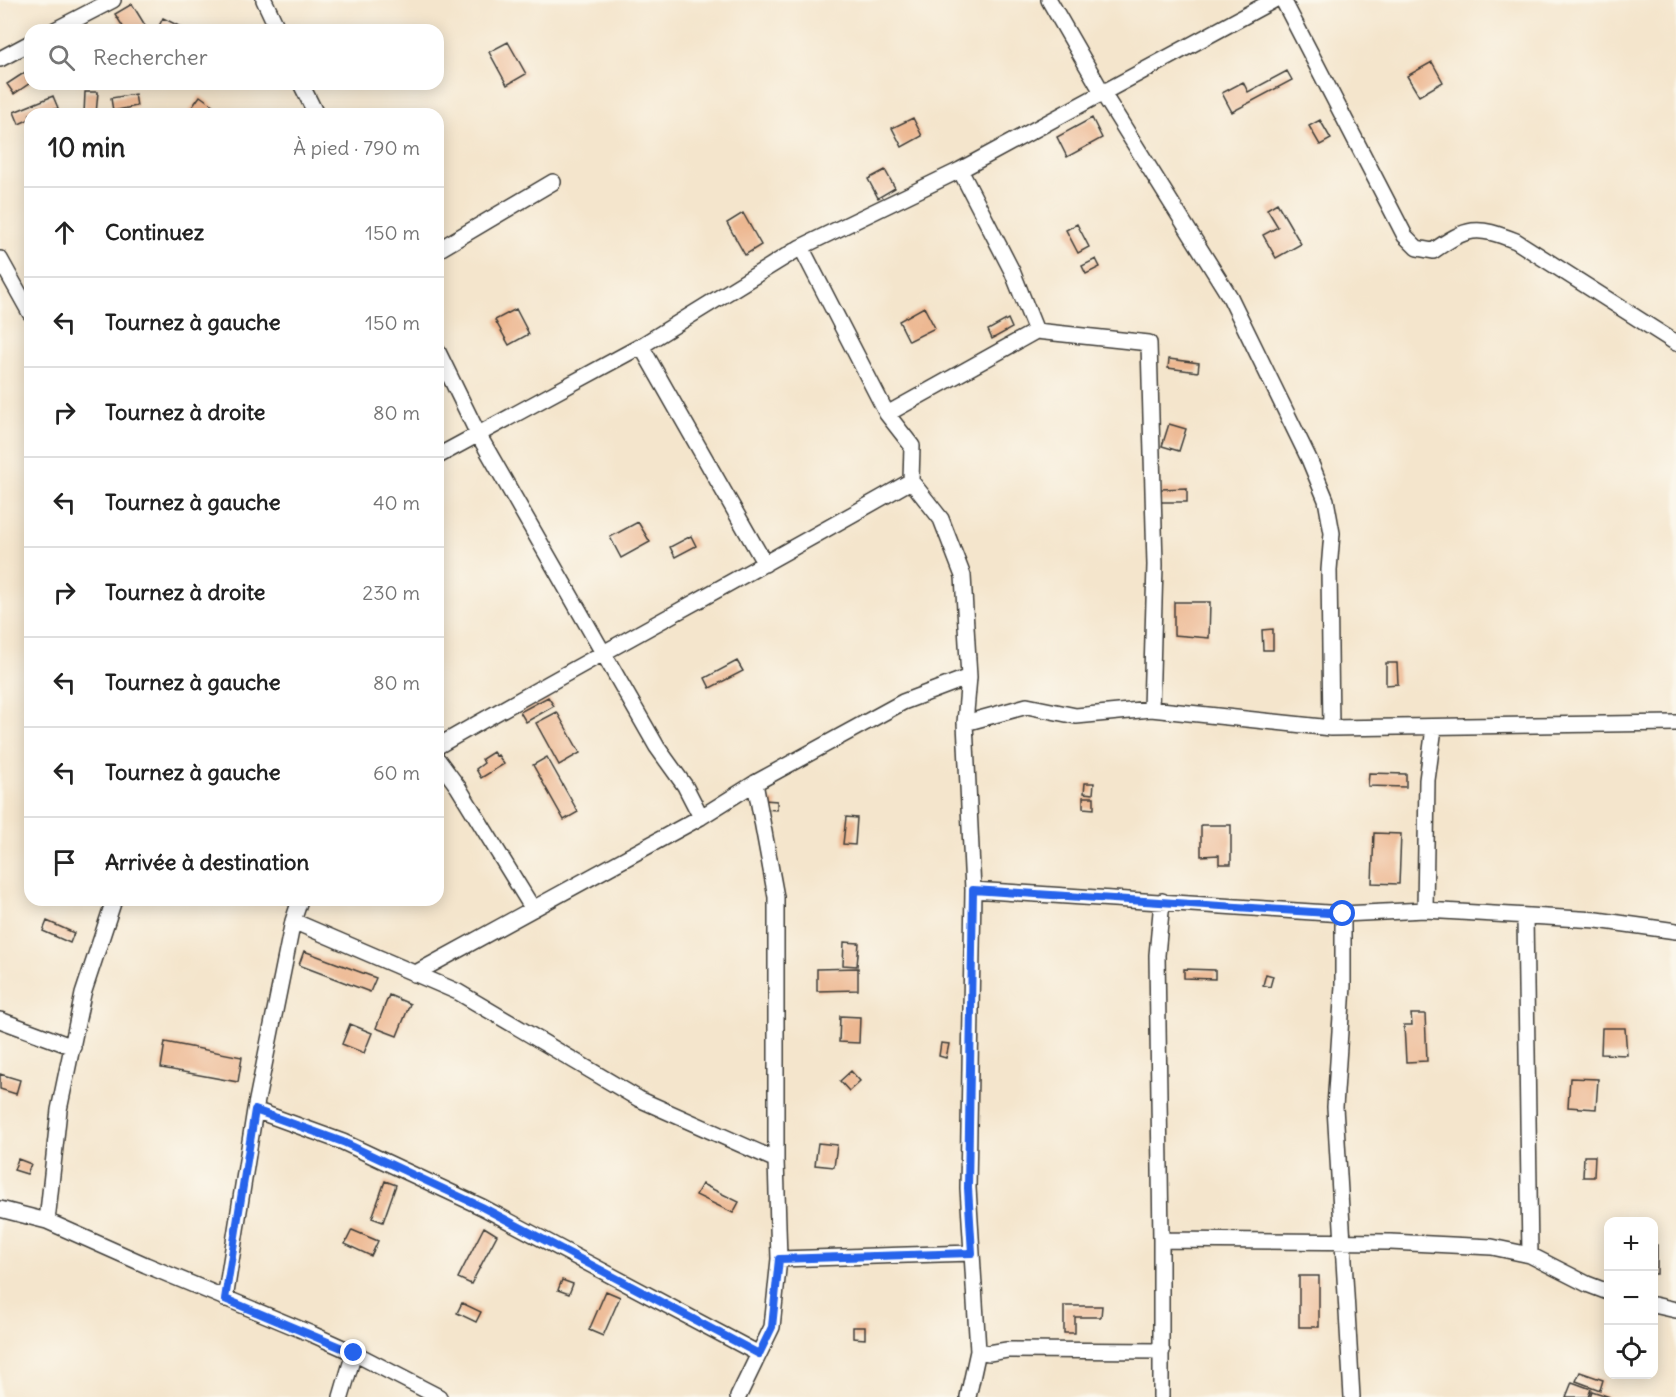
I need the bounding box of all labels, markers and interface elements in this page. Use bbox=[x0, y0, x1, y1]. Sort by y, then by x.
search box bbox=[24, 24, 444, 90]
icon: search bbox=[45, 41, 78, 74]
text: Rechercher bbox=[93, 43, 208, 71]
text: 10 min bbox=[48, 131, 125, 164]
text: À pied · 790 m bbox=[293, 135, 420, 160]
icon: ahead bbox=[48, 216, 81, 249]
text: Continuez bbox=[105, 218, 204, 246]
text: 150 m bbox=[365, 220, 420, 245]
icon: left bbox=[48, 306, 81, 339]
text: Tournez à gauche bbox=[105, 308, 281, 336]
text: 150 m bbox=[365, 310, 420, 335]
icon: right bbox=[48, 396, 81, 429]
text: Tournez à droite bbox=[105, 398, 265, 426]
text: 80 m bbox=[373, 400, 420, 425]
icon: left bbox=[48, 486, 81, 519]
text: Tournez à gauche bbox=[105, 488, 281, 516]
text: 40 m bbox=[373, 490, 420, 515]
icon: right bbox=[48, 576, 81, 609]
text: Tournez à droite bbox=[105, 578, 265, 606]
text: 230 m bbox=[362, 580, 420, 605]
icon: left bbox=[48, 666, 81, 699]
text: Tournez à gauche bbox=[105, 668, 281, 696]
text: 80 m bbox=[373, 670, 420, 695]
icon: left bbox=[48, 756, 81, 789]
text: Tournez à gauche bbox=[105, 758, 281, 786]
text: 60 m bbox=[373, 760, 420, 785]
icon: arrive bbox=[48, 846, 81, 879]
text: Arrivée à destination bbox=[105, 848, 309, 876]
route start bbox=[1329, 900, 1355, 926]
map controls bbox=[1604, 1217, 1658, 1379]
button: + bbox=[1604, 1217, 1658, 1271]
button: − bbox=[1604, 1271, 1658, 1325]
button: locate bbox=[1604, 1325, 1658, 1379]
route end bbox=[340, 1339, 366, 1365]

